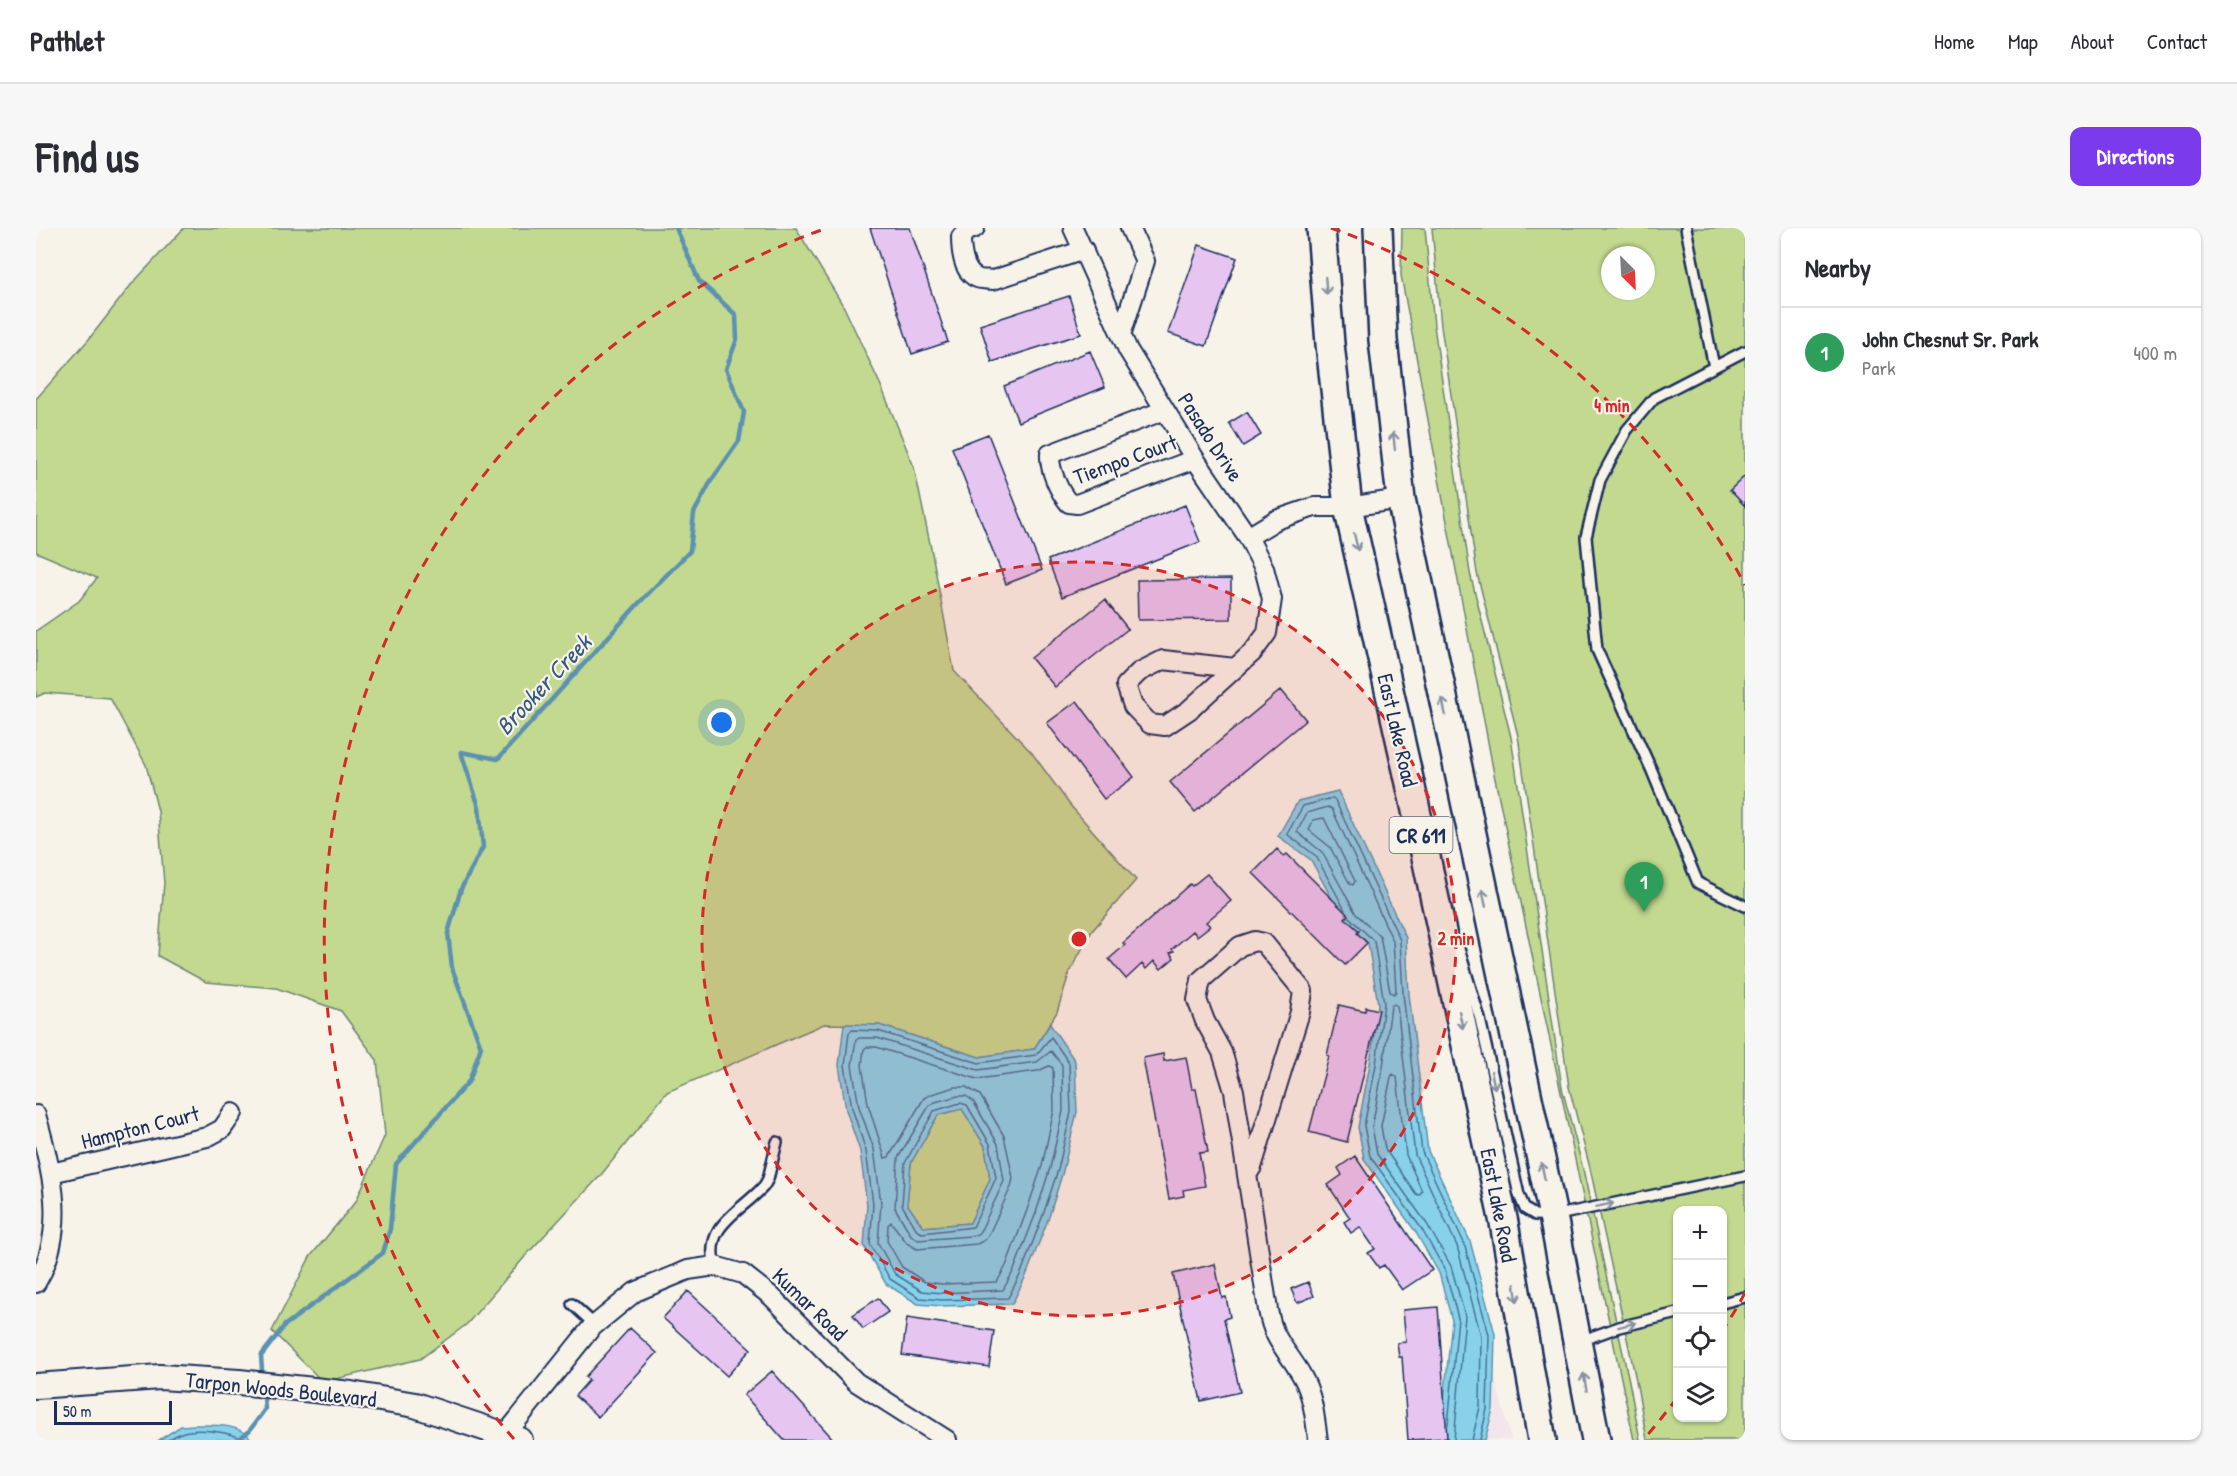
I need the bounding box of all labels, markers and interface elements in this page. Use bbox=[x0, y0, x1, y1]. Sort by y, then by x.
text: Pathlet bbox=[30, 22, 104, 60]
text: Home bbox=[1934, 27, 1975, 56]
text: Map bbox=[2008, 27, 2038, 56]
text: About bbox=[2071, 27, 2114, 56]
text: Contact bbox=[2147, 27, 2207, 56]
button: Directions bbox=[2070, 127, 2201, 186]
text: Find us bbox=[36, 128, 139, 185]
north arrow bbox=[1601, 246, 1655, 300]
text: Nearby bbox=[1805, 250, 1871, 285]
one-way arrow bbox=[1320, 276, 1331, 296]
text: John Chesnut Sr. Park bbox=[1862, 324, 2038, 354]
text: 1 bbox=[1821, 339, 1828, 366]
text: 400 m bbox=[2133, 339, 2177, 366]
text: Park bbox=[1862, 354, 1895, 381]
street label: Pasado Drive bbox=[1171, 387, 1251, 487]
text: 4 min bbox=[1594, 393, 1630, 418]
street label: Tiempo Court bbox=[1069, 426, 1181, 492]
one-way arrow bbox=[1389, 431, 1400, 451]
one-way arrow bbox=[1351, 532, 1362, 552]
water label: Brooker Creek bbox=[488, 625, 599, 741]
street label: East Lake Road bbox=[1370, 670, 1426, 790]
one-way arrow bbox=[1438, 698, 1449, 717]
your location bbox=[707, 708, 736, 737]
road number: CR 611 bbox=[1390, 817, 1452, 853]
pin: 1 bbox=[1624, 862, 1664, 912]
one-way arrow bbox=[1478, 889, 1490, 908]
text: 2 min bbox=[1438, 926, 1474, 951]
centre of rings bbox=[1069, 929, 1089, 949]
one-way arrow bbox=[1456, 1010, 1467, 1029]
one-way arrow bbox=[1488, 1070, 1499, 1089]
street label: Hampton Court bbox=[78, 1098, 203, 1156]
street label: East Lake Road bbox=[1473, 1146, 1525, 1265]
one-way arrow bbox=[1537, 1161, 1548, 1181]
one-way arrow bbox=[1596, 1198, 1615, 1210]
map controls bbox=[1673, 1206, 1727, 1422]
button: + bbox=[1673, 1206, 1727, 1260]
button: − bbox=[1673, 1260, 1727, 1314]
street label: Kumar Road bbox=[766, 1261, 854, 1348]
one-way arrow bbox=[1511, 1283, 1522, 1303]
button: locate bbox=[1673, 1314, 1727, 1368]
one-way arrow bbox=[1617, 1319, 1636, 1331]
street label: Tarpon Woods Boulevard bbox=[184, 1364, 378, 1414]
button: layers bbox=[1673, 1368, 1727, 1422]
one-way arrow bbox=[1579, 1373, 1590, 1393]
scale bar bbox=[54, 1398, 172, 1426]
text: 50 m bbox=[63, 1400, 92, 1422]

